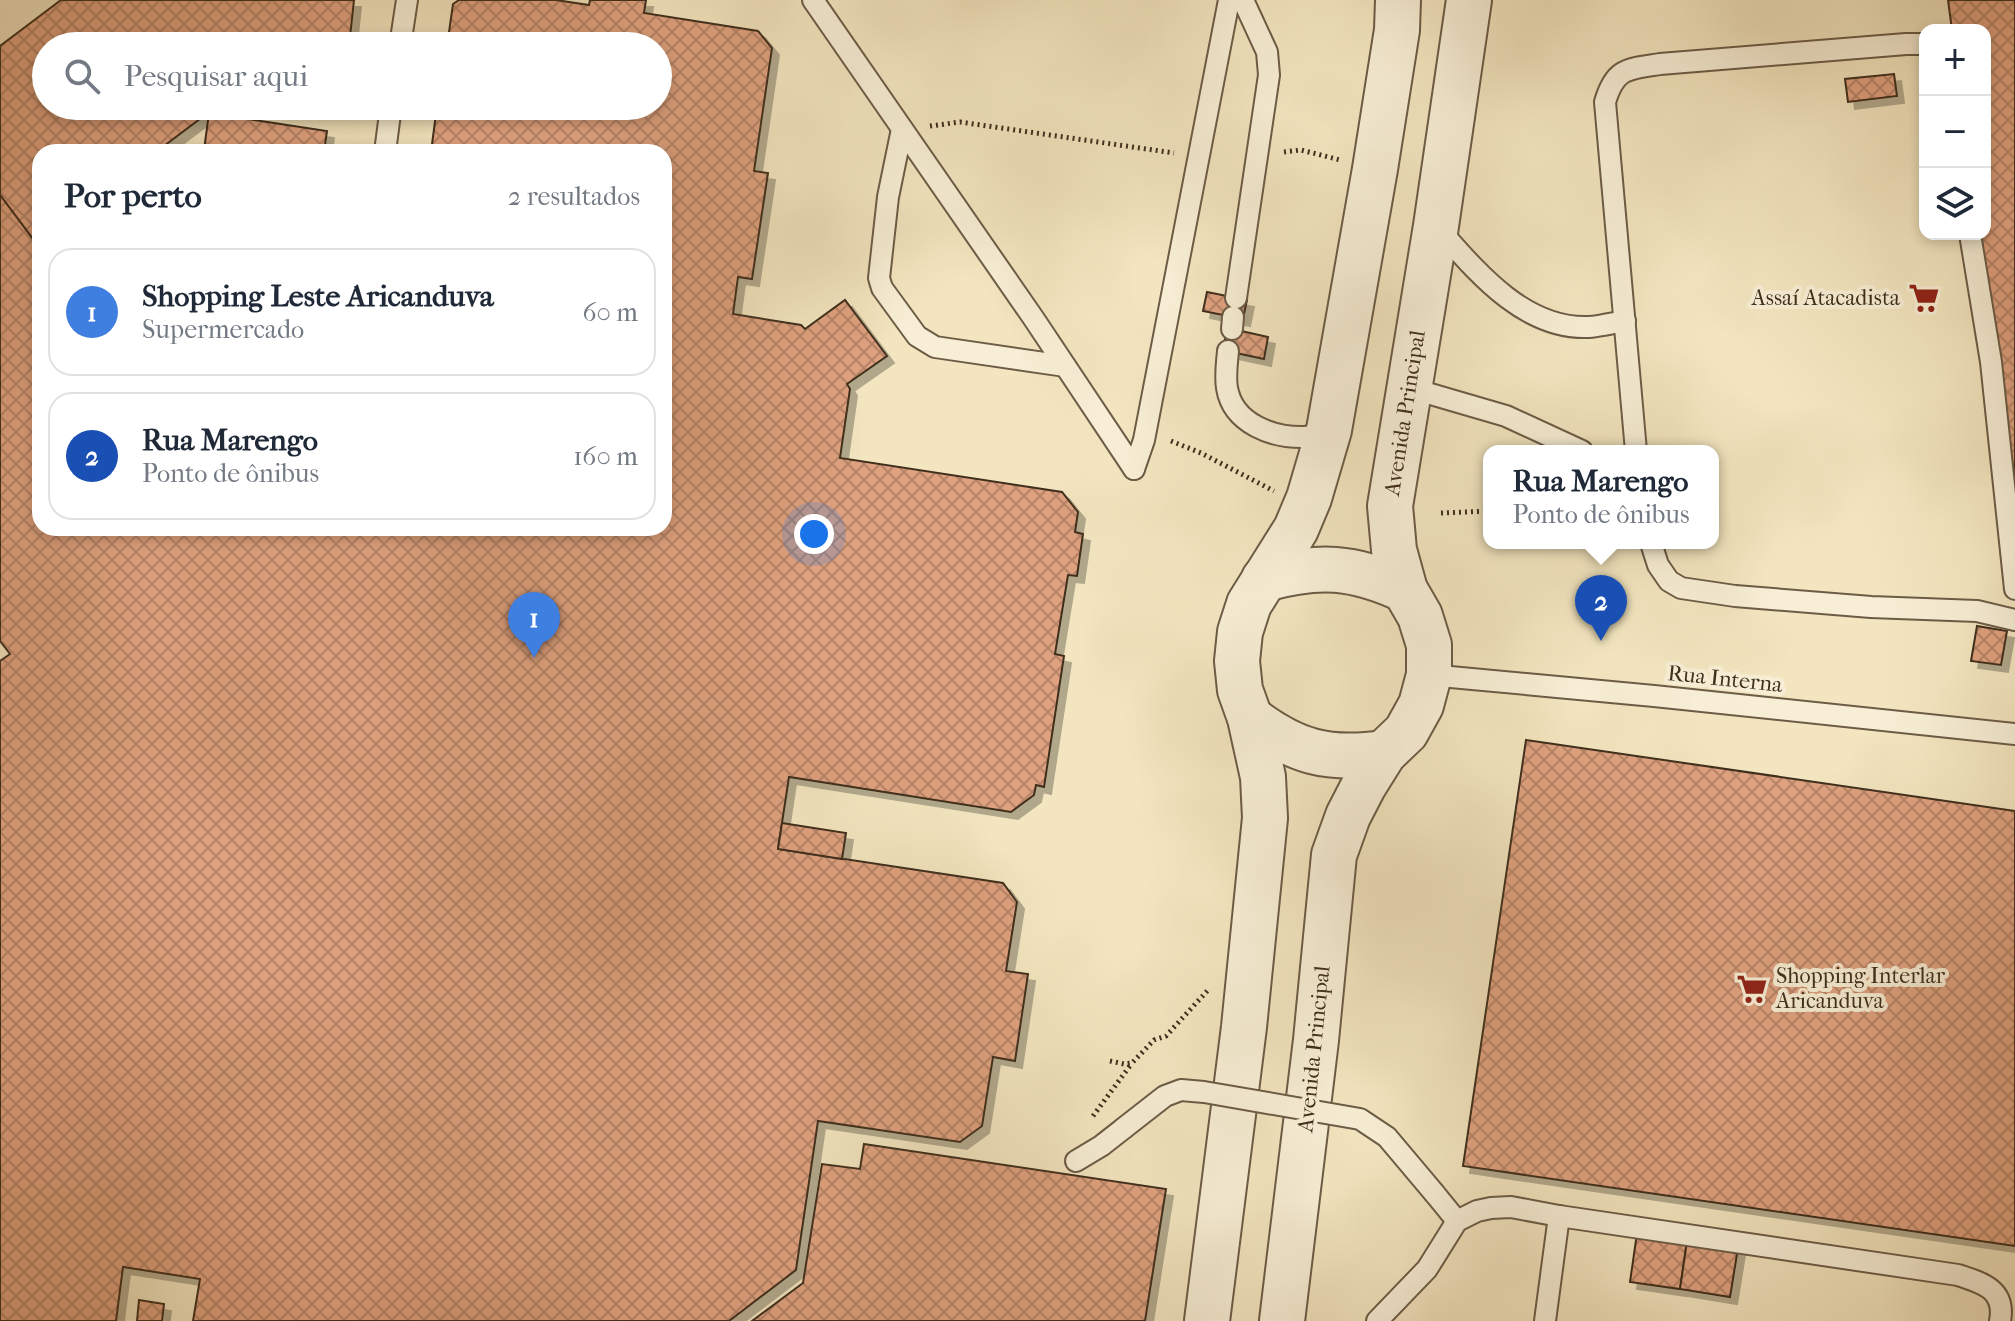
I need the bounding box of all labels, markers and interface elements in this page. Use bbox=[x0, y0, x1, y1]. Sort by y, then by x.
map controls bbox=[1919, 24, 1991, 240]
button: + bbox=[1919, 24, 1991, 96]
search box bbox=[32, 32, 672, 120]
icon: search bbox=[60, 54, 104, 98]
text: Pesquisar aqui bbox=[124, 59, 308, 94]
button: − bbox=[1919, 96, 1991, 168]
button: layers bbox=[1919, 168, 1991, 240]
text: Por perto bbox=[64, 176, 202, 216]
text: 2 resultados bbox=[508, 181, 640, 212]
text: Shopping Leste Aricanduva bbox=[142, 279, 494, 314]
supermarket icon: Assaí Atacadista bbox=[1907, 281, 1941, 315]
place label: Assaí Atacadista bbox=[1751, 285, 1901, 311]
text: 1 bbox=[87, 297, 97, 328]
text: 60 m bbox=[582, 297, 638, 328]
text: Supermercado bbox=[142, 314, 304, 345]
street label: Avenida Principal bbox=[1379, 328, 1431, 499]
text: Rua Marengo bbox=[142, 423, 318, 458]
text: 2 bbox=[85, 441, 99, 472]
text: 160 m bbox=[573, 441, 638, 472]
popup bbox=[1483, 445, 1719, 549]
text: Ponto de ônibus bbox=[142, 458, 319, 489]
text: Rua Marengo bbox=[1513, 464, 1688, 499]
text: Ponto de ônibus bbox=[1513, 499, 1690, 530]
your location bbox=[794, 514, 834, 554]
pin: 2 bbox=[1575, 575, 1627, 641]
pin: 1 bbox=[508, 592, 560, 658]
street label: Rua Interna bbox=[1666, 660, 1784, 698]
place label: Shopping Interlar Aricanduva bbox=[1775, 963, 1946, 1014]
street label: Avenida Principal bbox=[1292, 964, 1336, 1135]
supermarket icon: Shopping Interlar Aricanduva bbox=[1735, 972, 1769, 1006]

